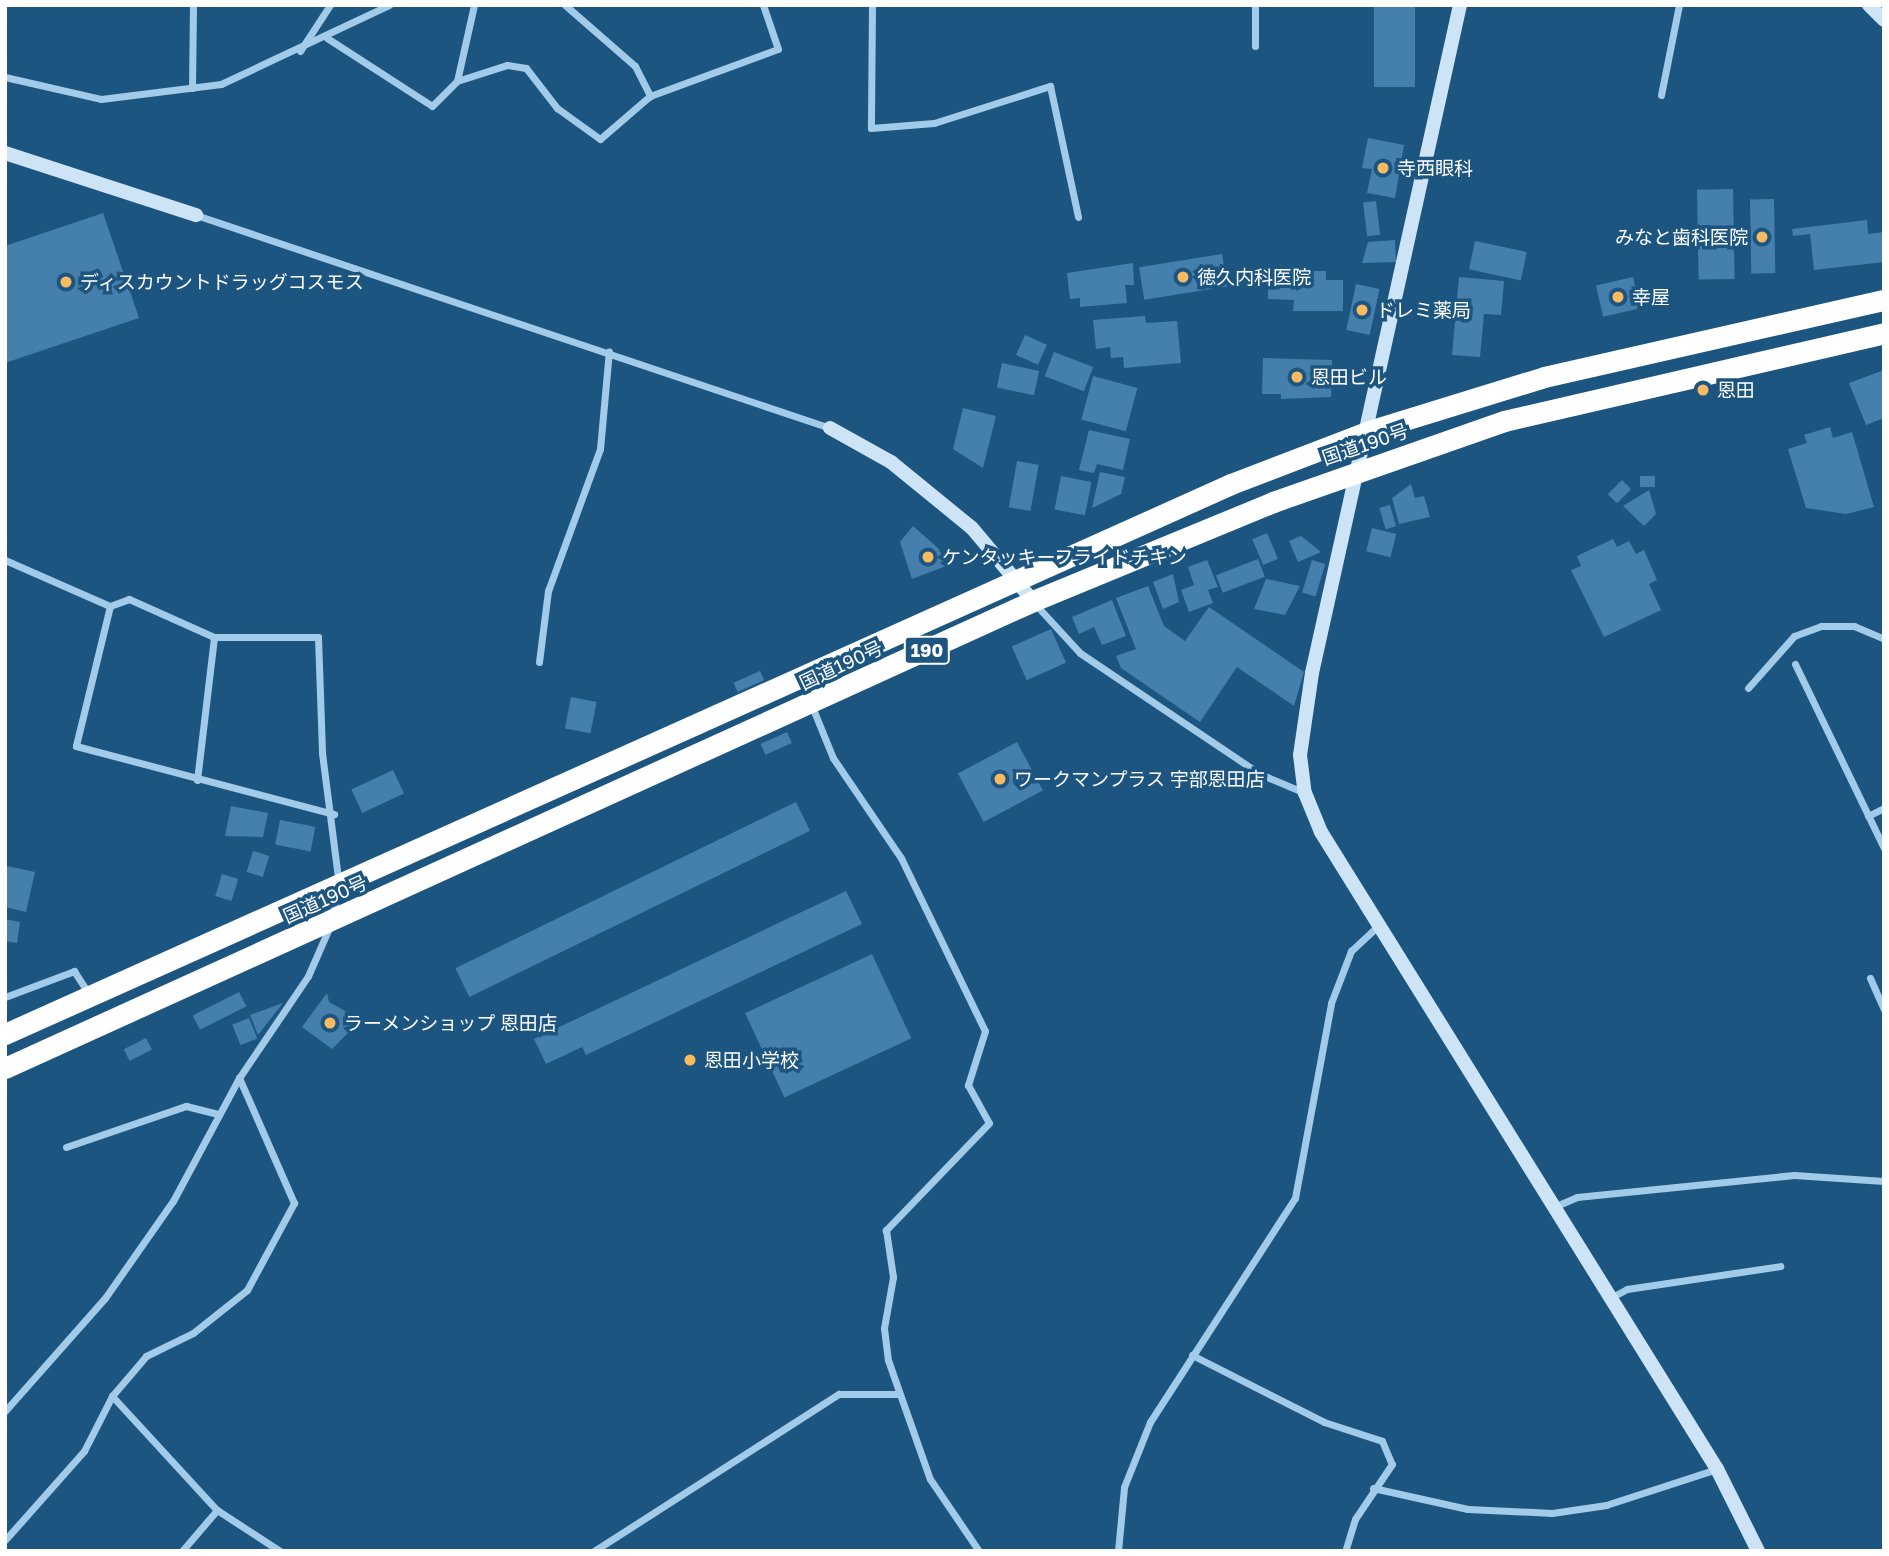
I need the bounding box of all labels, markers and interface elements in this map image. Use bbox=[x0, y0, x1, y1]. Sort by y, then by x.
place label: 寺西眼科 bbox=[1397, 157, 1473, 179]
marker: 寺西眼科 bbox=[1375, 160, 1391, 176]
place label: みなと歯科医院 bbox=[1615, 226, 1748, 248]
marker: みなと歯科医院 bbox=[1754, 229, 1770, 245]
place label: 徳久内科医院 bbox=[1197, 266, 1311, 288]
marker: 徳久内科医院 bbox=[1175, 269, 1191, 285]
place label: ディスカウントドラッグコスモス bbox=[80, 271, 365, 293]
marker: ディスカウントドラッグコスモス bbox=[58, 274, 74, 290]
place label: 幸屋 bbox=[1632, 286, 1670, 308]
marker: 幸屋 bbox=[1610, 289, 1626, 305]
place label: ドレミ薬局 bbox=[1376, 299, 1471, 321]
marker: ドレミ薬局 bbox=[1354, 302, 1370, 318]
place label: 恩田ビル bbox=[1311, 366, 1387, 388]
marker: 恩田ビル bbox=[1289, 369, 1305, 385]
place label: 恩田 bbox=[1717, 379, 1755, 401]
marker: 恩田 bbox=[1695, 382, 1711, 398]
street label: 国道190号 bbox=[1319, 419, 1411, 469]
place label: ケンタッキーフライドチキン bbox=[942, 546, 1189, 568]
marker: ケンタッキーフライドチキン bbox=[920, 549, 936, 565]
street label: 国道190号 bbox=[796, 636, 886, 694]
road number: 190 bbox=[902, 636, 951, 664]
place label: ワークマンプラス 宇部恩田店 bbox=[1014, 768, 1266, 790]
marker: ワークマンプラス 宇部恩田店 bbox=[992, 771, 1008, 787]
street label: 国道190号 bbox=[279, 870, 371, 928]
place label: ラーメンショップ 恩田店 bbox=[344, 1012, 558, 1034]
marker: ラーメンショップ 恩田店 bbox=[322, 1015, 338, 1031]
place label: 恩田小学校 bbox=[704, 1049, 799, 1071]
marker: 恩田小学校 bbox=[682, 1052, 698, 1068]

